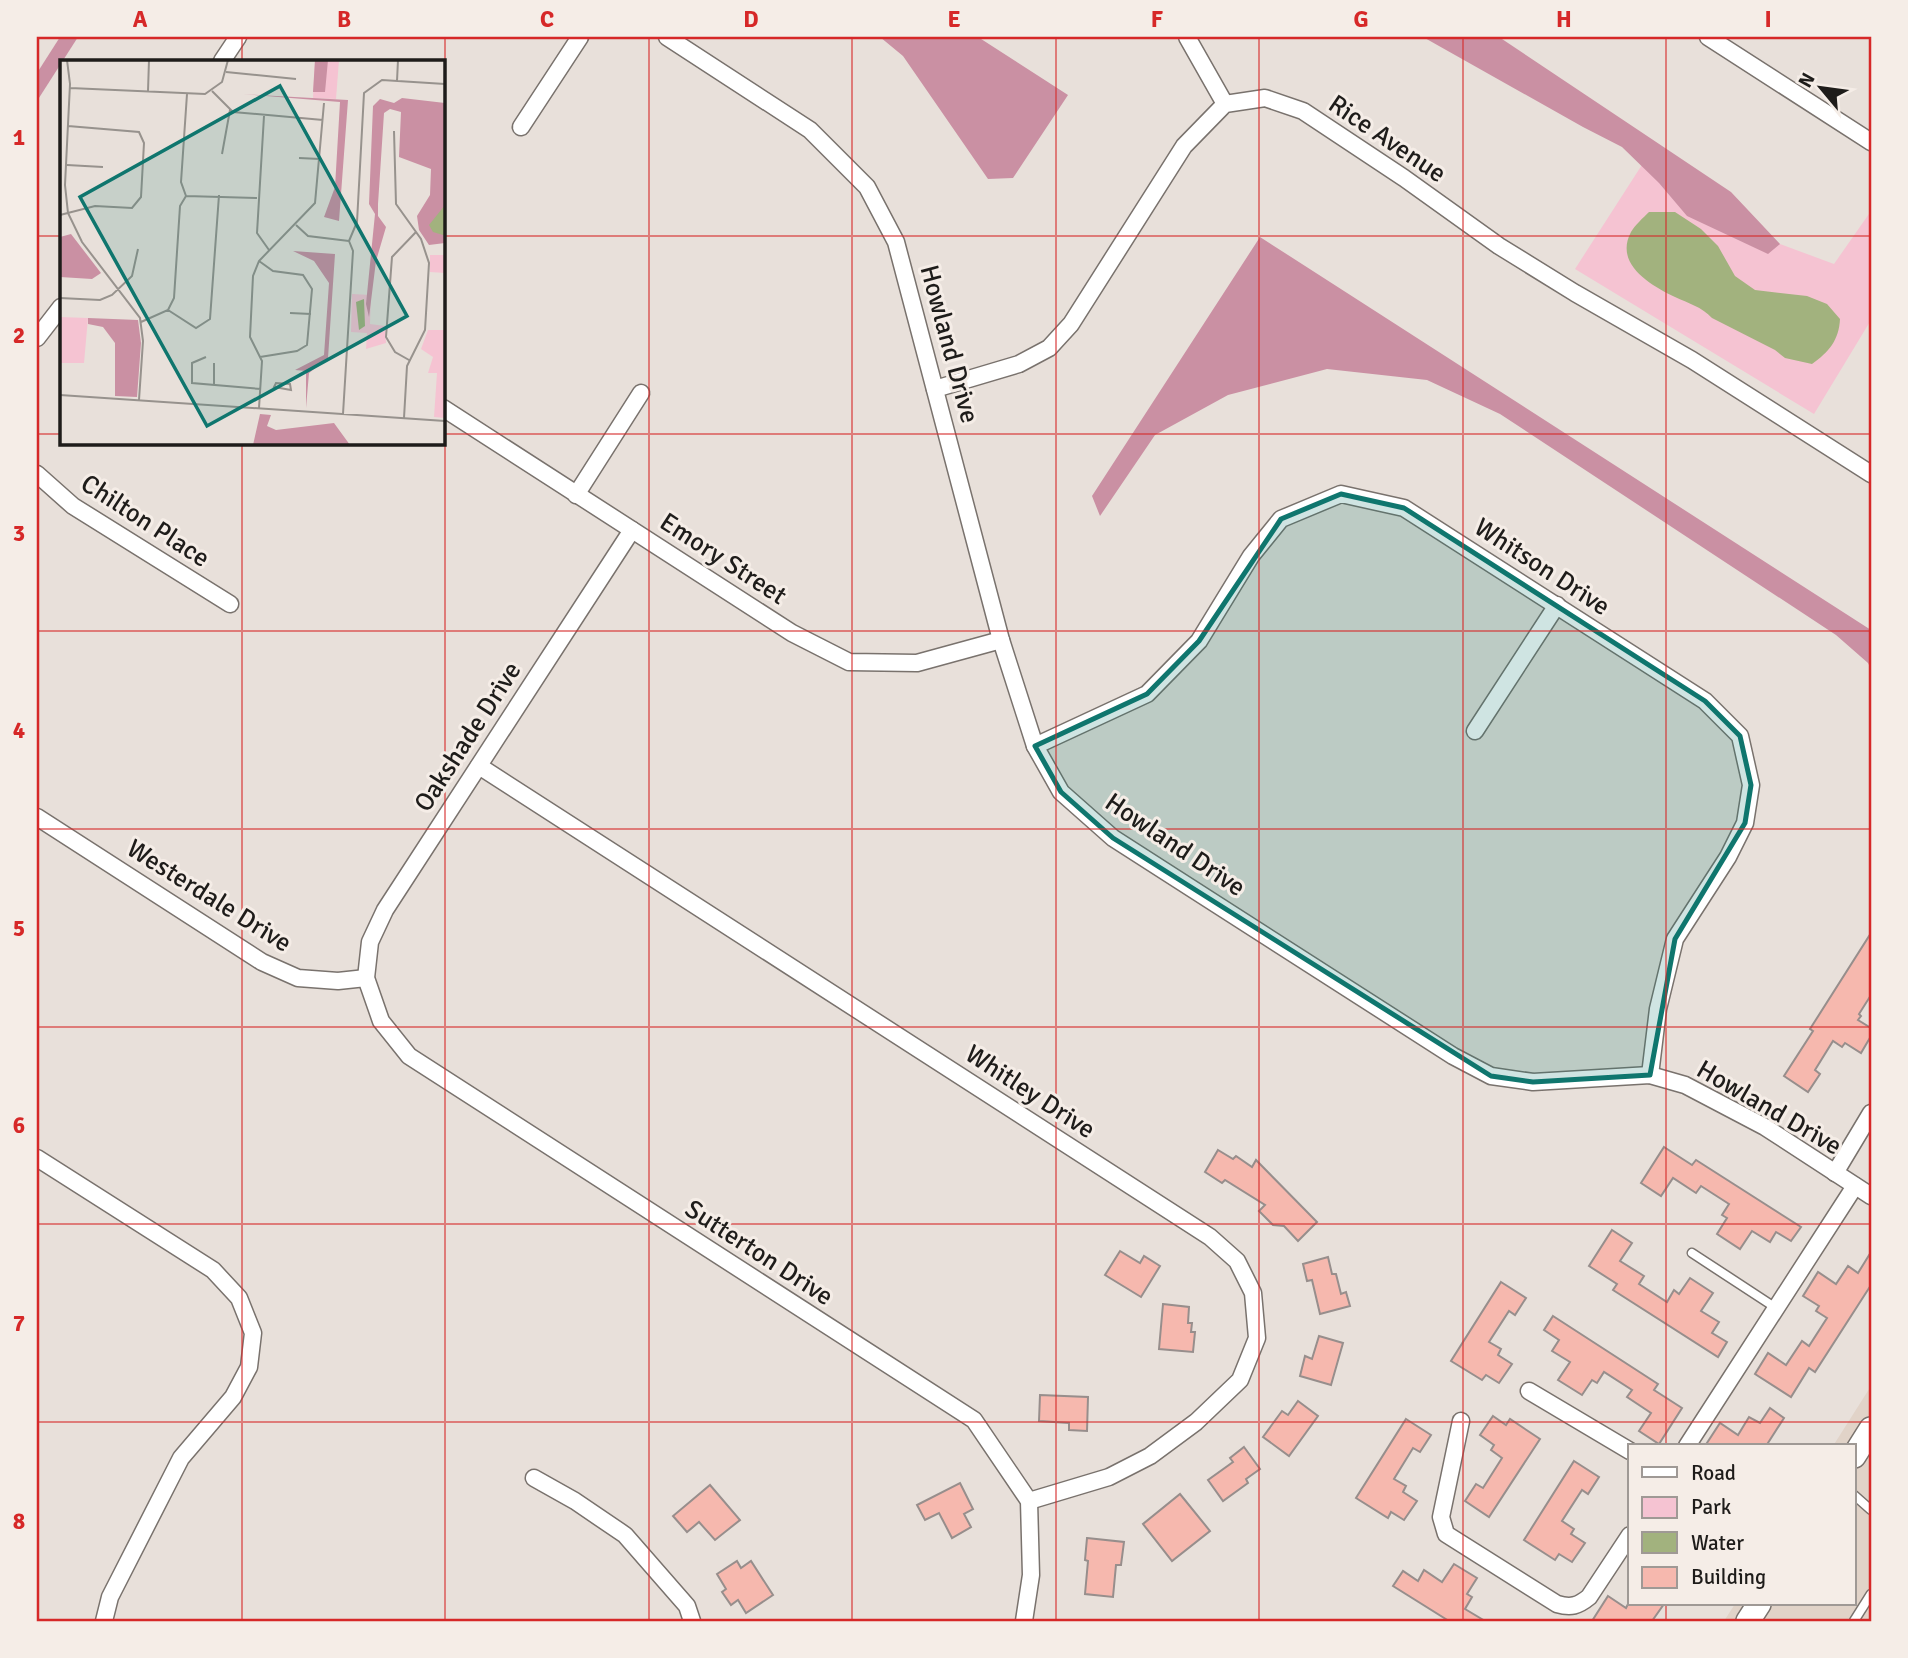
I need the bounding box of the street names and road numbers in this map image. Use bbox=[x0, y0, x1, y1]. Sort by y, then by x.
street label: Rice Avenue bbox=[1322, 88, 1452, 190]
street label: Howland Drive bbox=[913, 261, 985, 427]
street label: Chilton Place bbox=[75, 468, 215, 574]
street label: Emory Street bbox=[654, 506, 792, 612]
street label: Whitson Drive bbox=[1468, 511, 1616, 623]
street label: Oakshade Drive bbox=[408, 656, 528, 818]
street label: Howland Drive bbox=[1099, 786, 1251, 904]
street label: Westerdale Drive bbox=[121, 833, 297, 959]
street label: Whitley Drive bbox=[959, 1038, 1101, 1146]
street label: Howland Drive bbox=[1691, 1054, 1847, 1162]
street label: Sutterton Drive bbox=[679, 1193, 839, 1313]

